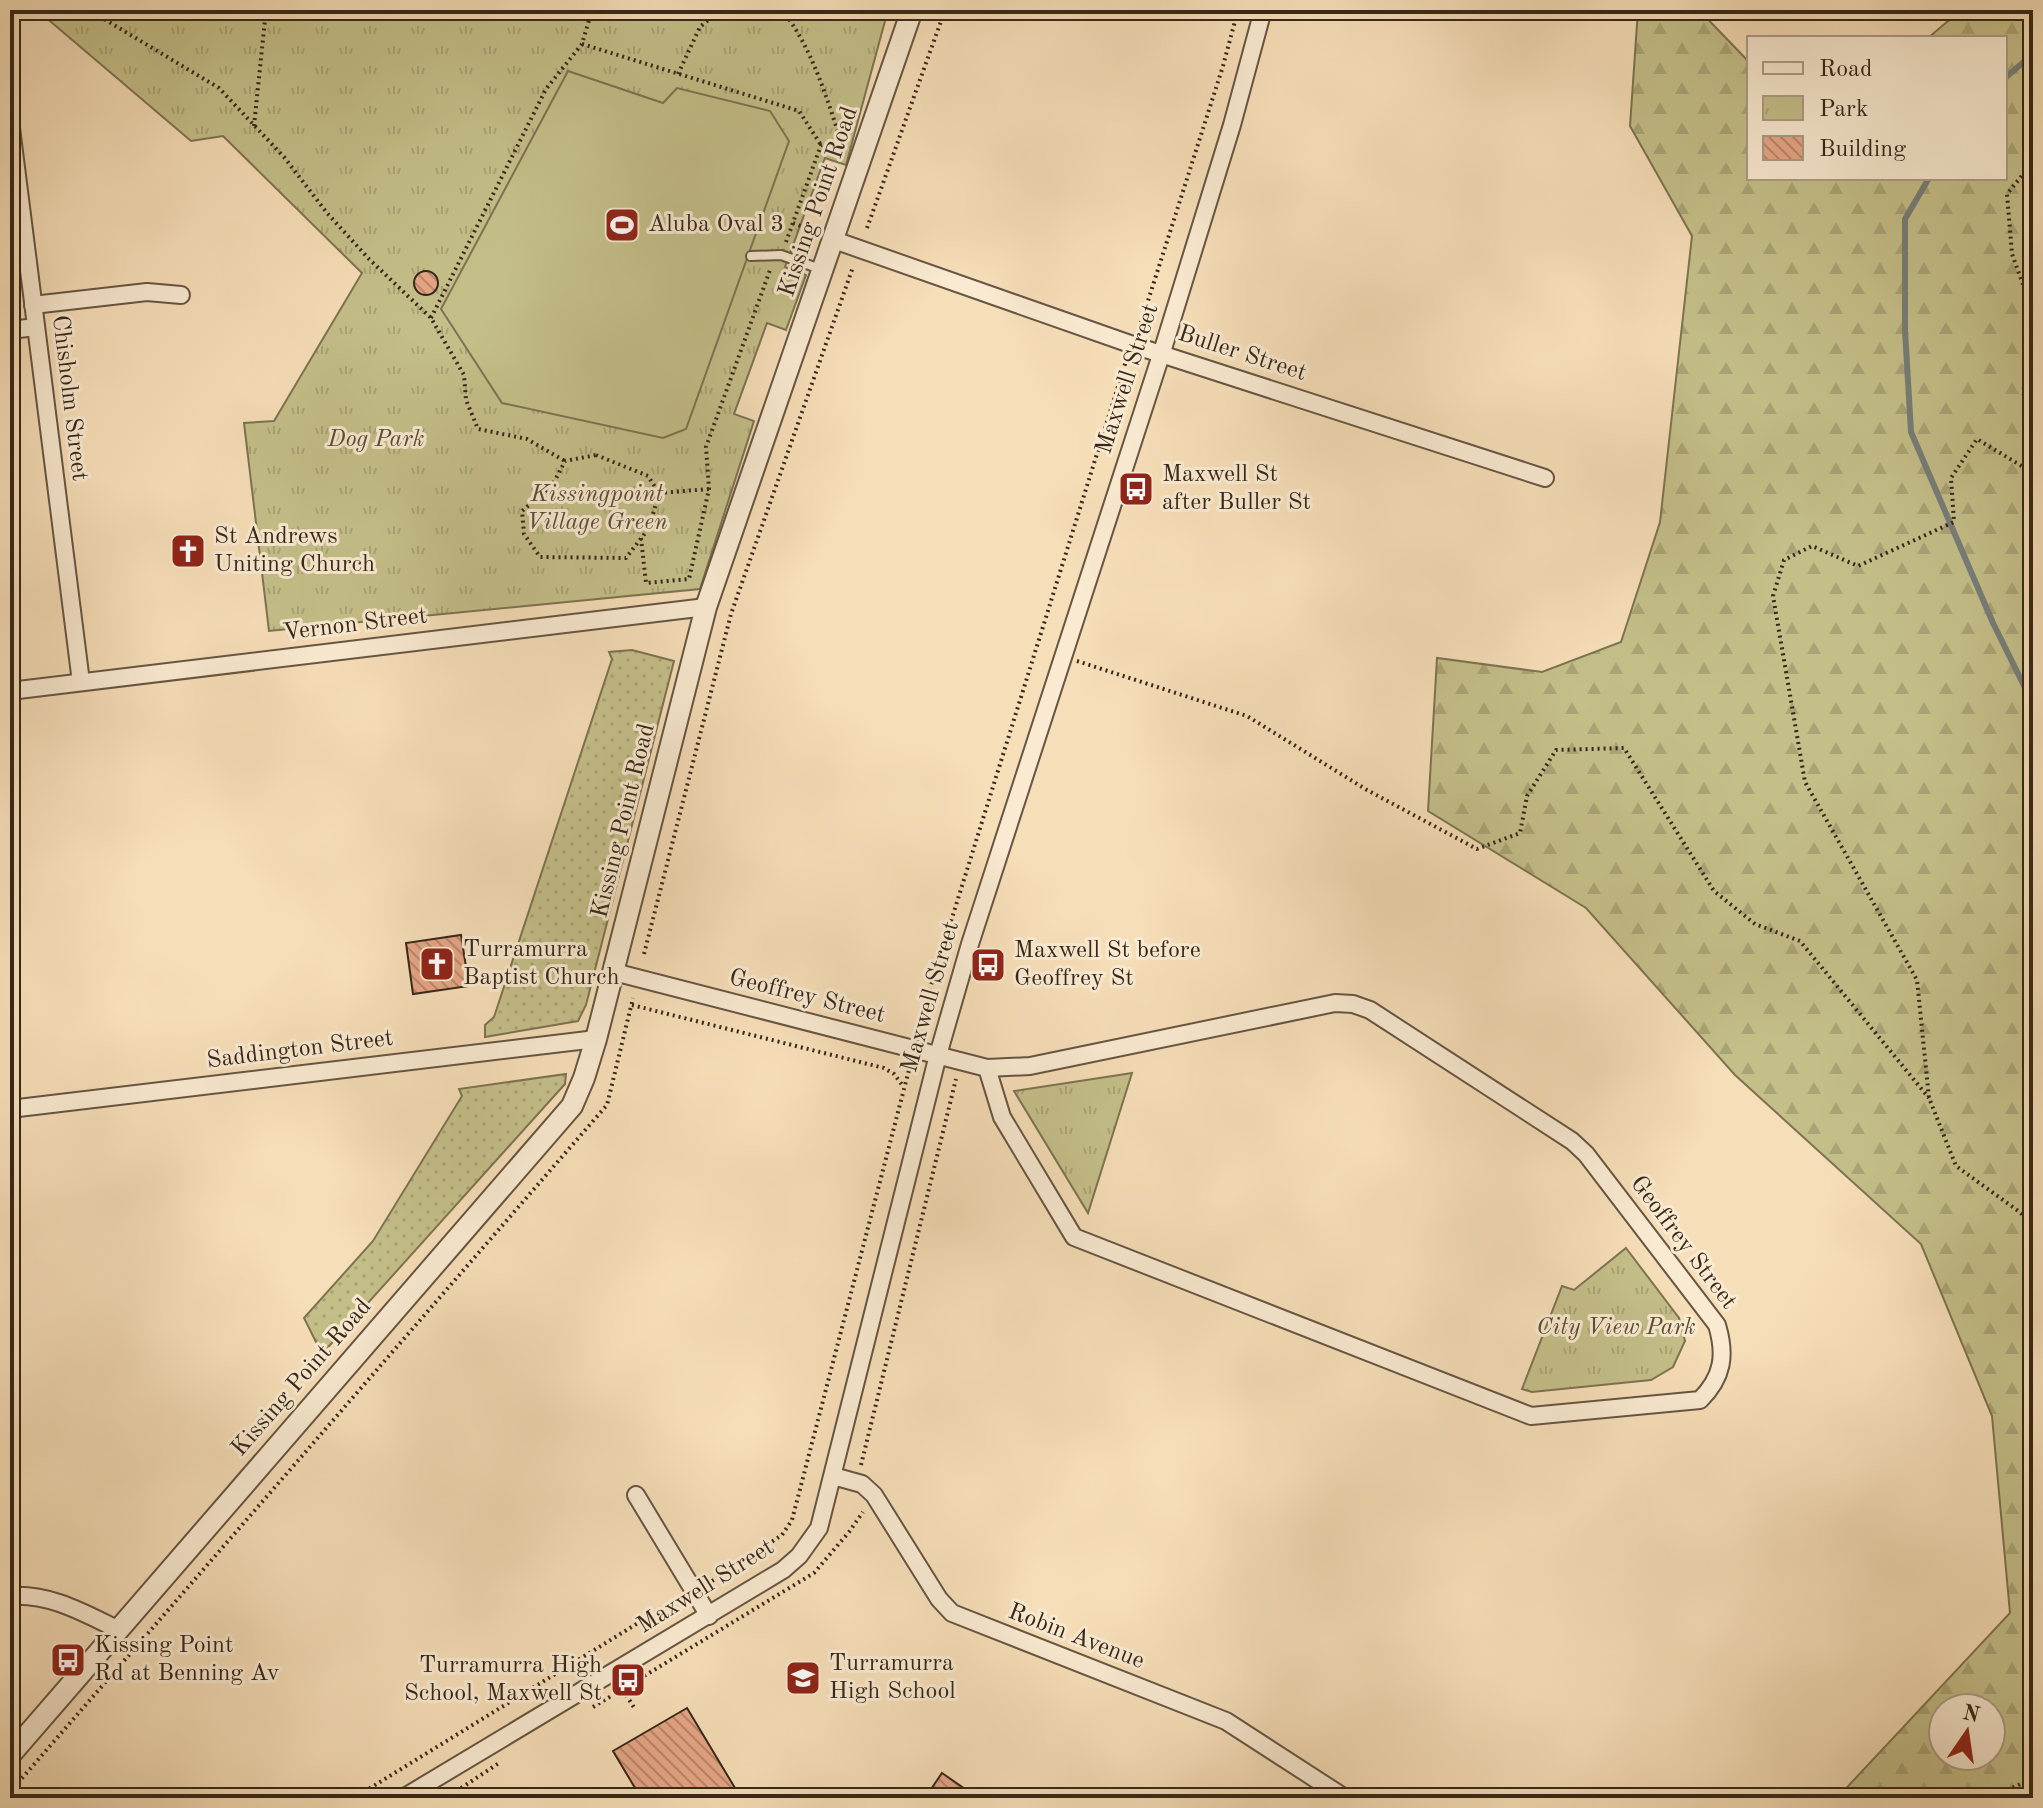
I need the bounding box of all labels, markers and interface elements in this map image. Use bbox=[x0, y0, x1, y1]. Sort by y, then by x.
legend bbox=[1747, 36, 2007, 180]
text: Road bbox=[1819, 58, 1872, 82]
text: Park bbox=[1819, 98, 1868, 122]
street label: Kissing Point Road bbox=[775, 104, 863, 300]
text: Building bbox=[1819, 138, 1906, 162]
sports icon: Aluba Oval 3 bbox=[603, 206, 641, 244]
place label: Aluba Oval 3 bbox=[648, 213, 784, 237]
street label: Maxwell Street bbox=[1092, 301, 1164, 457]
street label: Chisholm Street bbox=[47, 314, 91, 482]
street label: Buller Street bbox=[1175, 322, 1309, 386]
park label: Dog Park bbox=[327, 428, 424, 452]
place label: Maxwell St after Buller St bbox=[1162, 463, 1311, 515]
bus stop icon: Maxwell St after Buller St bbox=[1117, 470, 1155, 508]
park label: Kissingpoint Village Green bbox=[526, 483, 668, 535]
place label: St Andrews Uniting Church bbox=[214, 525, 375, 577]
church icon: St Andrews Uniting Church bbox=[169, 532, 207, 570]
street label: Vernon Street bbox=[281, 604, 429, 646]
street label: Kissing Point Road bbox=[588, 721, 660, 921]
street label: Maxwell Street bbox=[898, 919, 964, 1075]
place label: Turramurra Baptist Church bbox=[463, 938, 620, 990]
place label: Maxwell St before Geoffrey St bbox=[1014, 939, 1201, 991]
church icon: Turramurra Baptist Church bbox=[418, 945, 456, 983]
bus stop icon: Maxwell St before Geoffrey St bbox=[969, 946, 1007, 984]
street label: Geoffrey Street bbox=[726, 966, 888, 1028]
street label: Saddington Street bbox=[205, 1027, 395, 1073]
street label: Geoffrey Street bbox=[1625, 1172, 1741, 1314]
street label: Kissing Point Road bbox=[227, 1295, 377, 1461]
park label: City View Park bbox=[1536, 1316, 1696, 1340]
street label: Maxwell Street bbox=[633, 1535, 779, 1639]
street label: Robin Avenue bbox=[1005, 1600, 1147, 1674]
place label: Kissing Point Rd at Benning Av bbox=[94, 1634, 280, 1686]
bus stop icon: Kissing Point Rd at Benning Av bbox=[49, 1641, 87, 1679]
place label: Turramurra High School bbox=[829, 1652, 956, 1704]
place label: Turramurra High School, Maxwell St bbox=[404, 1654, 602, 1706]
school or university icon: Turramurra High School bbox=[784, 1659, 822, 1697]
bus stop icon: Turramurra High School, Maxwell St bbox=[609, 1661, 647, 1699]
north arrow bbox=[1927, 1692, 2007, 1772]
text: N bbox=[1960, 1702, 1982, 1727]

